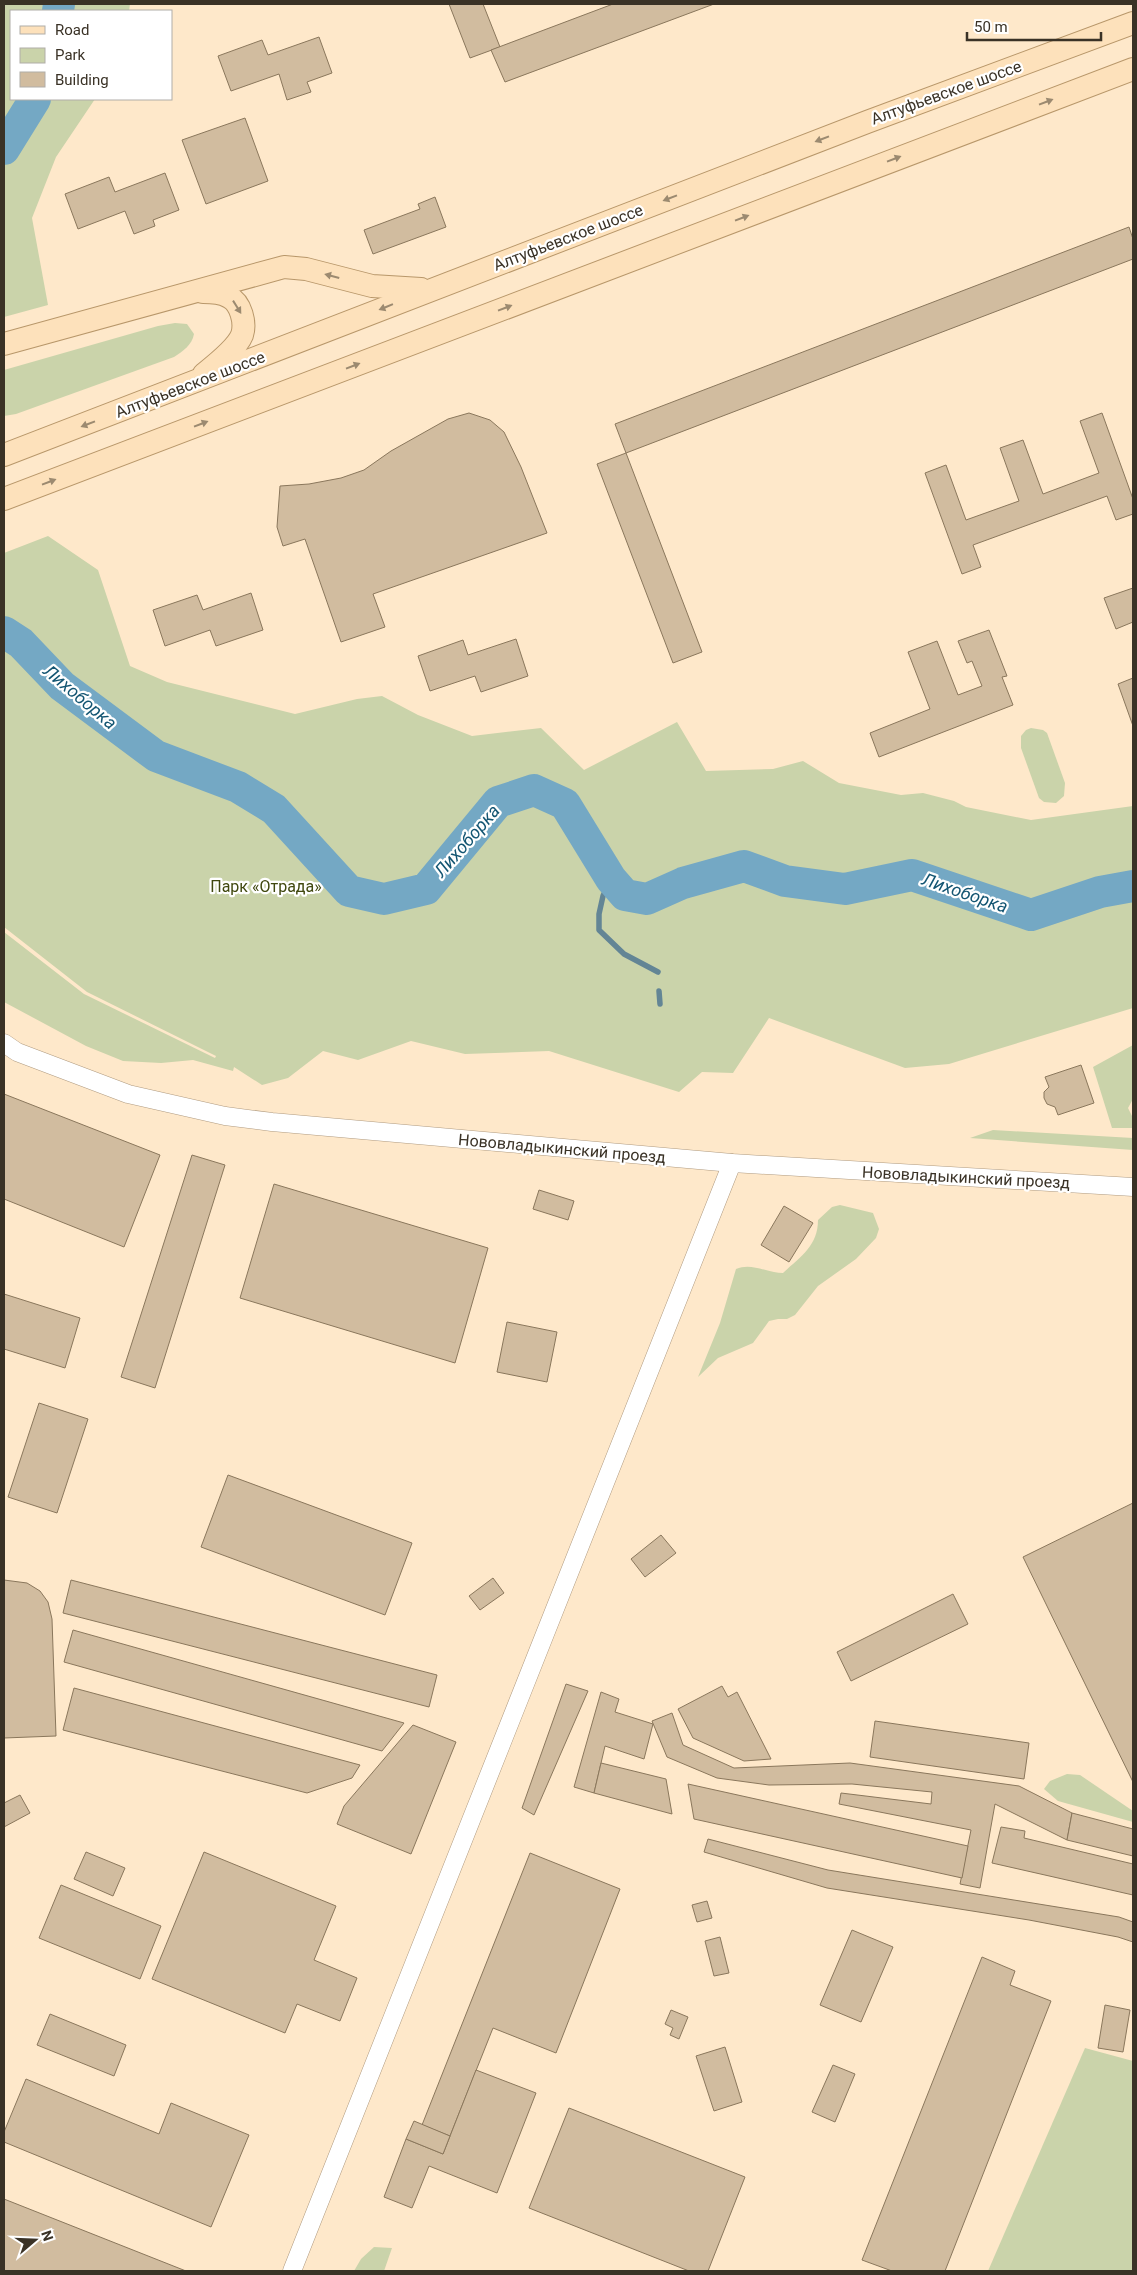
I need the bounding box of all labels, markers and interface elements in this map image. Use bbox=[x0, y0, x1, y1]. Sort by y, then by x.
legend bbox=[10, 10, 172, 100]
scale bar bbox=[967, 10, 1101, 42]
text: 50 m bbox=[974, 18, 1008, 36]
text: Road bbox=[55, 21, 89, 39]
text: Park bbox=[55, 46, 86, 64]
street label: Алтуфьевское шоссе bbox=[868, 56, 1024, 129]
text: Building bbox=[55, 71, 109, 89]
one-way arrow bbox=[1038, 98, 1053, 105]
one-way arrow bbox=[814, 135, 829, 143]
one-way arrow bbox=[886, 155, 901, 163]
one-way arrow bbox=[662, 194, 677, 202]
street label: Алтуфьевское шоссе bbox=[491, 200, 646, 275]
one-way arrow bbox=[735, 213, 749, 221]
one-way arrow bbox=[324, 272, 340, 280]
one-way arrow bbox=[232, 300, 241, 313]
one-way arrow bbox=[379, 304, 394, 312]
one-way arrow bbox=[498, 304, 513, 312]
street label: Алтуфьевское шоссе bbox=[113, 347, 268, 422]
one-way arrow bbox=[346, 362, 361, 370]
one-way arrow bbox=[194, 419, 208, 427]
one-way arrow bbox=[81, 420, 95, 428]
one-way arrow bbox=[42, 478, 57, 486]
water label: Лихоборка bbox=[39, 659, 121, 733]
water label: Лихоборка bbox=[429, 800, 504, 882]
water label: Лихоборка bbox=[919, 868, 1011, 917]
park label: Парк «Отрада» bbox=[210, 877, 322, 896]
street label: Нововладыкинский проезд bbox=[457, 1130, 667, 1167]
street label: Нововладыкинский проезд bbox=[862, 1163, 1071, 1192]
north arrow bbox=[10, 2215, 60, 2265]
text: N bbox=[38, 2228, 56, 2243]

